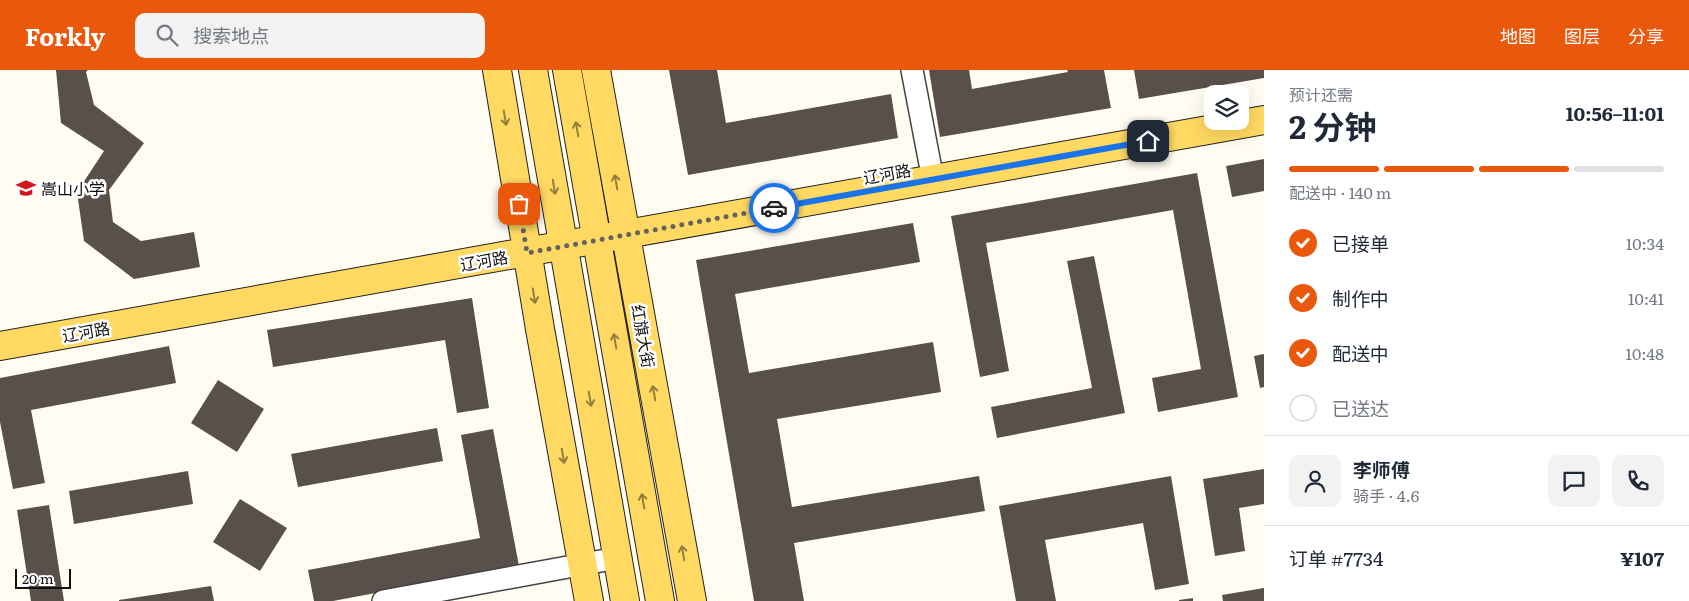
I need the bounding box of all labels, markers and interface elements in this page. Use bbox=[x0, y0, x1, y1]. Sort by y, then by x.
search box bbox=[135, 13, 485, 58]
text: Forkly bbox=[25, 18, 105, 53]
icon: search bbox=[153, 21, 181, 49]
text: 搜索地点 bbox=[193, 21, 269, 49]
text: 地图 bbox=[1500, 22, 1536, 49]
text: 图层 bbox=[1564, 22, 1600, 49]
text: 分享 bbox=[1628, 22, 1664, 49]
text: 预计还需 bbox=[1289, 82, 1353, 106]
map controls bbox=[1204, 85, 1249, 130]
button: layers bbox=[1204, 85, 1249, 130]
text: 10:56–11:01 bbox=[1566, 99, 1664, 127]
text: 2 分钟 bbox=[1289, 101, 1377, 149]
one-way arrow bbox=[501, 110, 511, 126]
pin bbox=[1127, 120, 1169, 162]
one-way arrow bbox=[572, 122, 582, 138]
icon: home bbox=[1134, 127, 1162, 155]
street label: 辽河路 bbox=[861, 157, 913, 189]
one-way arrow bbox=[610, 174, 620, 190]
place label: 嵩山小学 bbox=[41, 176, 105, 200]
school or university icon: 嵩山小学 bbox=[15, 177, 37, 199]
one-way arrow bbox=[549, 179, 559, 195]
text: 配送中 · 140 m bbox=[1289, 180, 1391, 204]
pin bbox=[498, 183, 540, 225]
courier bbox=[749, 183, 799, 233]
icon: bag bbox=[505, 190, 533, 218]
icon: car bbox=[760, 194, 788, 222]
icon: check bbox=[1289, 229, 1317, 257]
text: 已接单 bbox=[1332, 229, 1389, 257]
text: 10:34 bbox=[1626, 231, 1664, 255]
street label: 辽河路 bbox=[458, 244, 510, 276]
icon: check bbox=[1289, 284, 1317, 312]
text: 制作中 bbox=[1332, 284, 1389, 312]
text: 10:41 bbox=[1628, 286, 1664, 310]
one-way arrow bbox=[530, 287, 540, 303]
street label: 红旗大街 bbox=[627, 302, 661, 370]
street label: 辽河路 bbox=[60, 315, 112, 347]
one-way arrow bbox=[610, 333, 620, 349]
icon: check bbox=[1289, 339, 1317, 367]
text: 配送中 bbox=[1332, 339, 1389, 367]
text: 10:48 bbox=[1626, 341, 1664, 365]
one-way arrow bbox=[649, 386, 659, 402]
one-way arrow bbox=[585, 390, 595, 406]
text: 已送达 bbox=[1332, 394, 1389, 422]
one-way arrow bbox=[558, 447, 568, 463]
button: person bbox=[1289, 455, 1341, 507]
text: 李师傅 bbox=[1353, 455, 1410, 483]
button: chat bbox=[1548, 455, 1600, 507]
button: phone bbox=[1612, 455, 1664, 507]
text: 骑手 · 4.6 bbox=[1353, 483, 1419, 507]
one-way arrow bbox=[638, 494, 648, 510]
text: 订单 #7734 bbox=[1289, 544, 1383, 572]
text: ¥107 bbox=[1620, 544, 1664, 572]
one-way arrow bbox=[678, 545, 688, 561]
scale bar bbox=[15, 566, 71, 589]
text: 20 m bbox=[22, 568, 54, 588]

